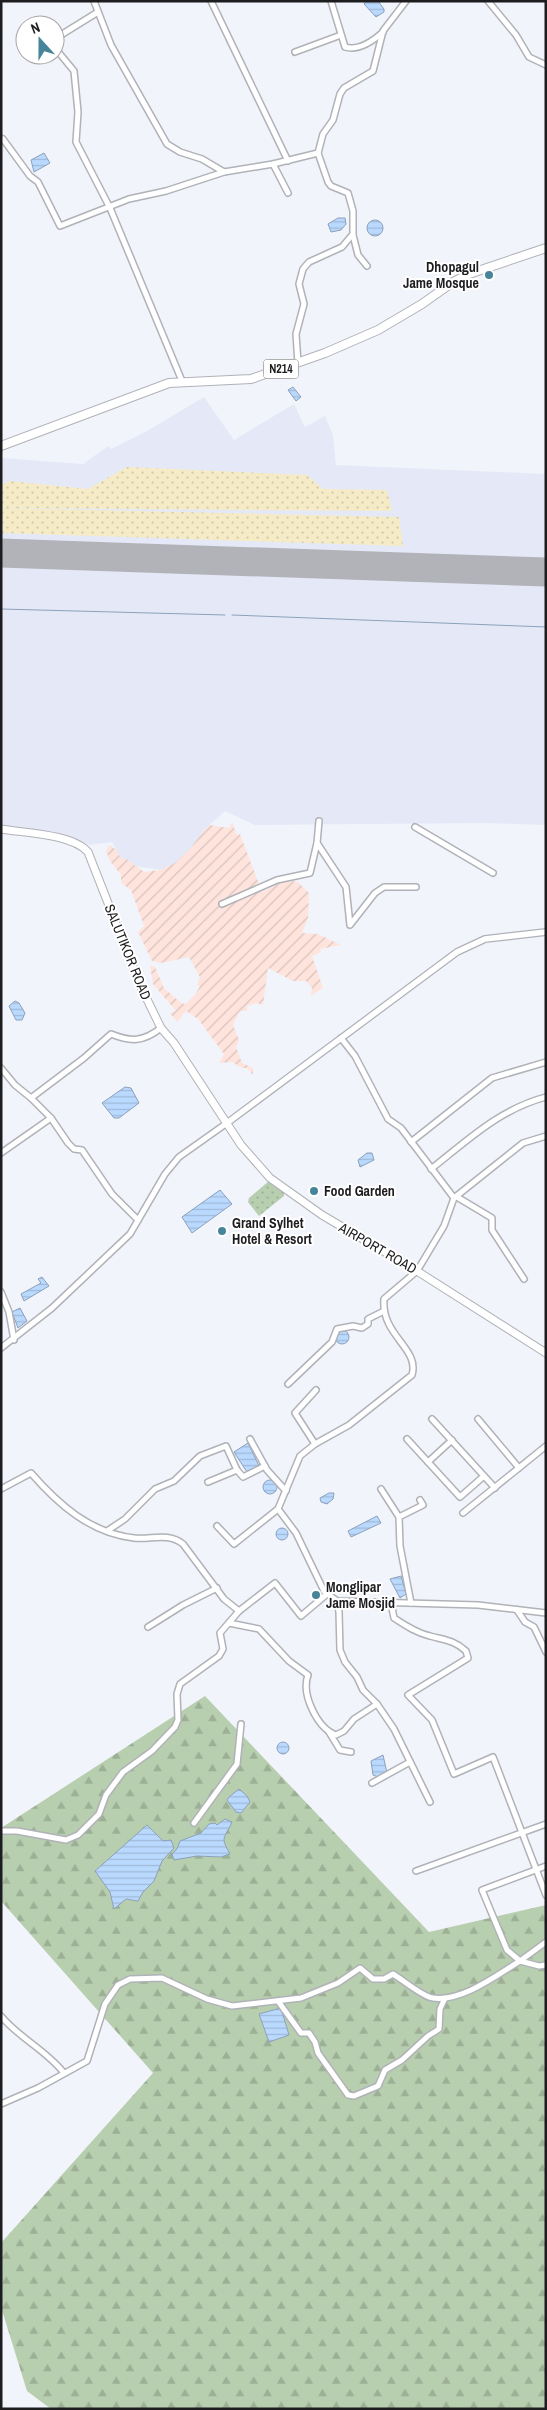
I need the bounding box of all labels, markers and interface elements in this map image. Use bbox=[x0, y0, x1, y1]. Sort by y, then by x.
north arrow bbox=[15, 15, 65, 65]
text: N bbox=[28, 18, 42, 38]
place label: Dhopagul Jame Mosque bbox=[403, 258, 479, 292]
marker: Dhopagul Jame Mosque bbox=[483, 269, 495, 281]
road number: N214 bbox=[264, 359, 298, 378]
street label: SALUTIKOR ROAD bbox=[101, 902, 155, 1002]
place label: Food Garden bbox=[324, 1182, 395, 1200]
marker: Food Garden bbox=[308, 1185, 320, 1197]
place label: Grand Sylhet Hotel & Resort bbox=[232, 1214, 312, 1248]
street label: AIRPORT ROAD bbox=[335, 1218, 420, 1278]
marker: Grand Sylhet Hotel & Resort bbox=[216, 1225, 228, 1237]
place label: Monglipar Jame Mosjid bbox=[326, 1578, 395, 1612]
marker: Monglipar Jame Mosjid bbox=[310, 1589, 322, 1601]

